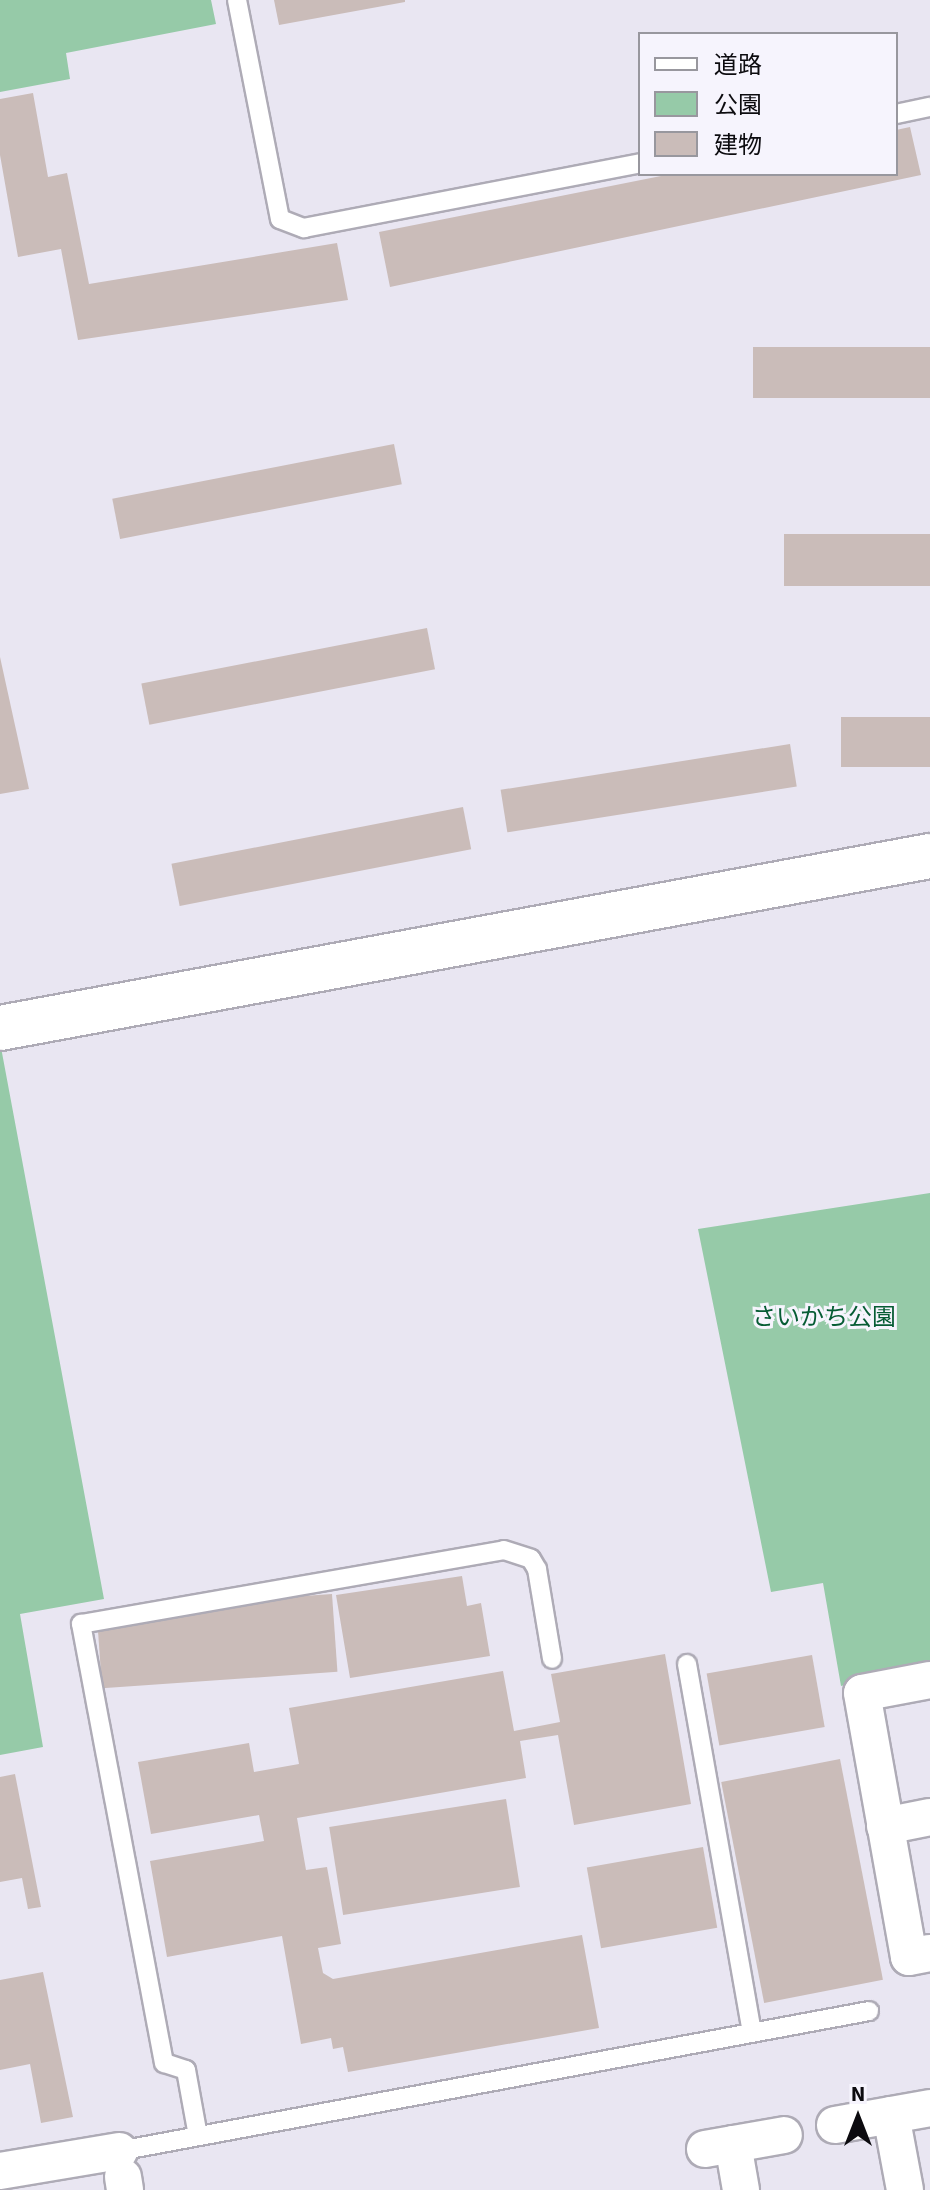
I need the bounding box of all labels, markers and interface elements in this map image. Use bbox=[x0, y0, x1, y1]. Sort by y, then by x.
legend bbox=[638, 32, 898, 176]
text: 道路 bbox=[714, 48, 762, 83]
text: 公園 bbox=[714, 88, 762, 123]
text: 建物 bbox=[714, 128, 762, 163]
park label: さいかち公園 bbox=[752, 1304, 896, 1332]
north arrow bbox=[818, 2078, 898, 2158]
text: N bbox=[851, 2078, 865, 2110]

